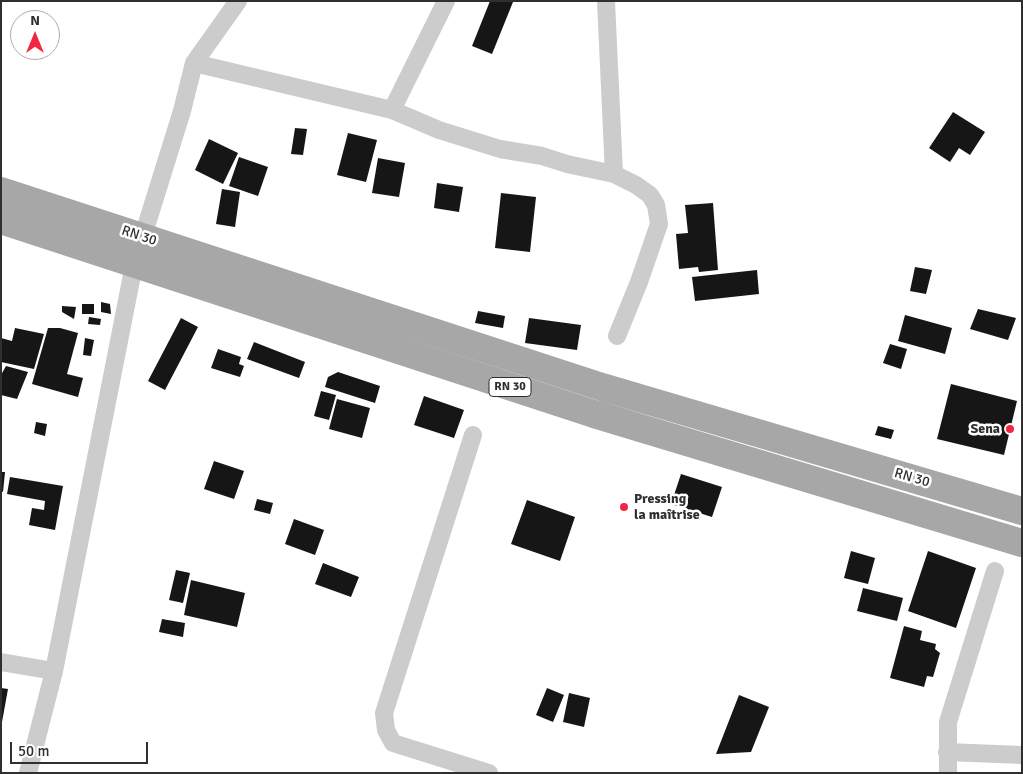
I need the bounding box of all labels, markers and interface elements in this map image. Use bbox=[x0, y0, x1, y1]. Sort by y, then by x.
north arrow bbox=[10, 10, 60, 60]
text: N bbox=[30, 12, 40, 29]
street label: RN 30 bbox=[119, 222, 159, 250]
road number: RN 30 bbox=[489, 378, 531, 397]
place label: Sena bbox=[970, 421, 1000, 437]
marker: Sena bbox=[1004, 423, 1016, 435]
street label: RN 30 bbox=[892, 465, 932, 491]
place label: Pressing la maîtrise bbox=[634, 491, 700, 524]
marker: Pressing la maîtrise bbox=[618, 501, 630, 513]
scale bar bbox=[12, 732, 150, 764]
text: 50 m bbox=[18, 742, 49, 760]

